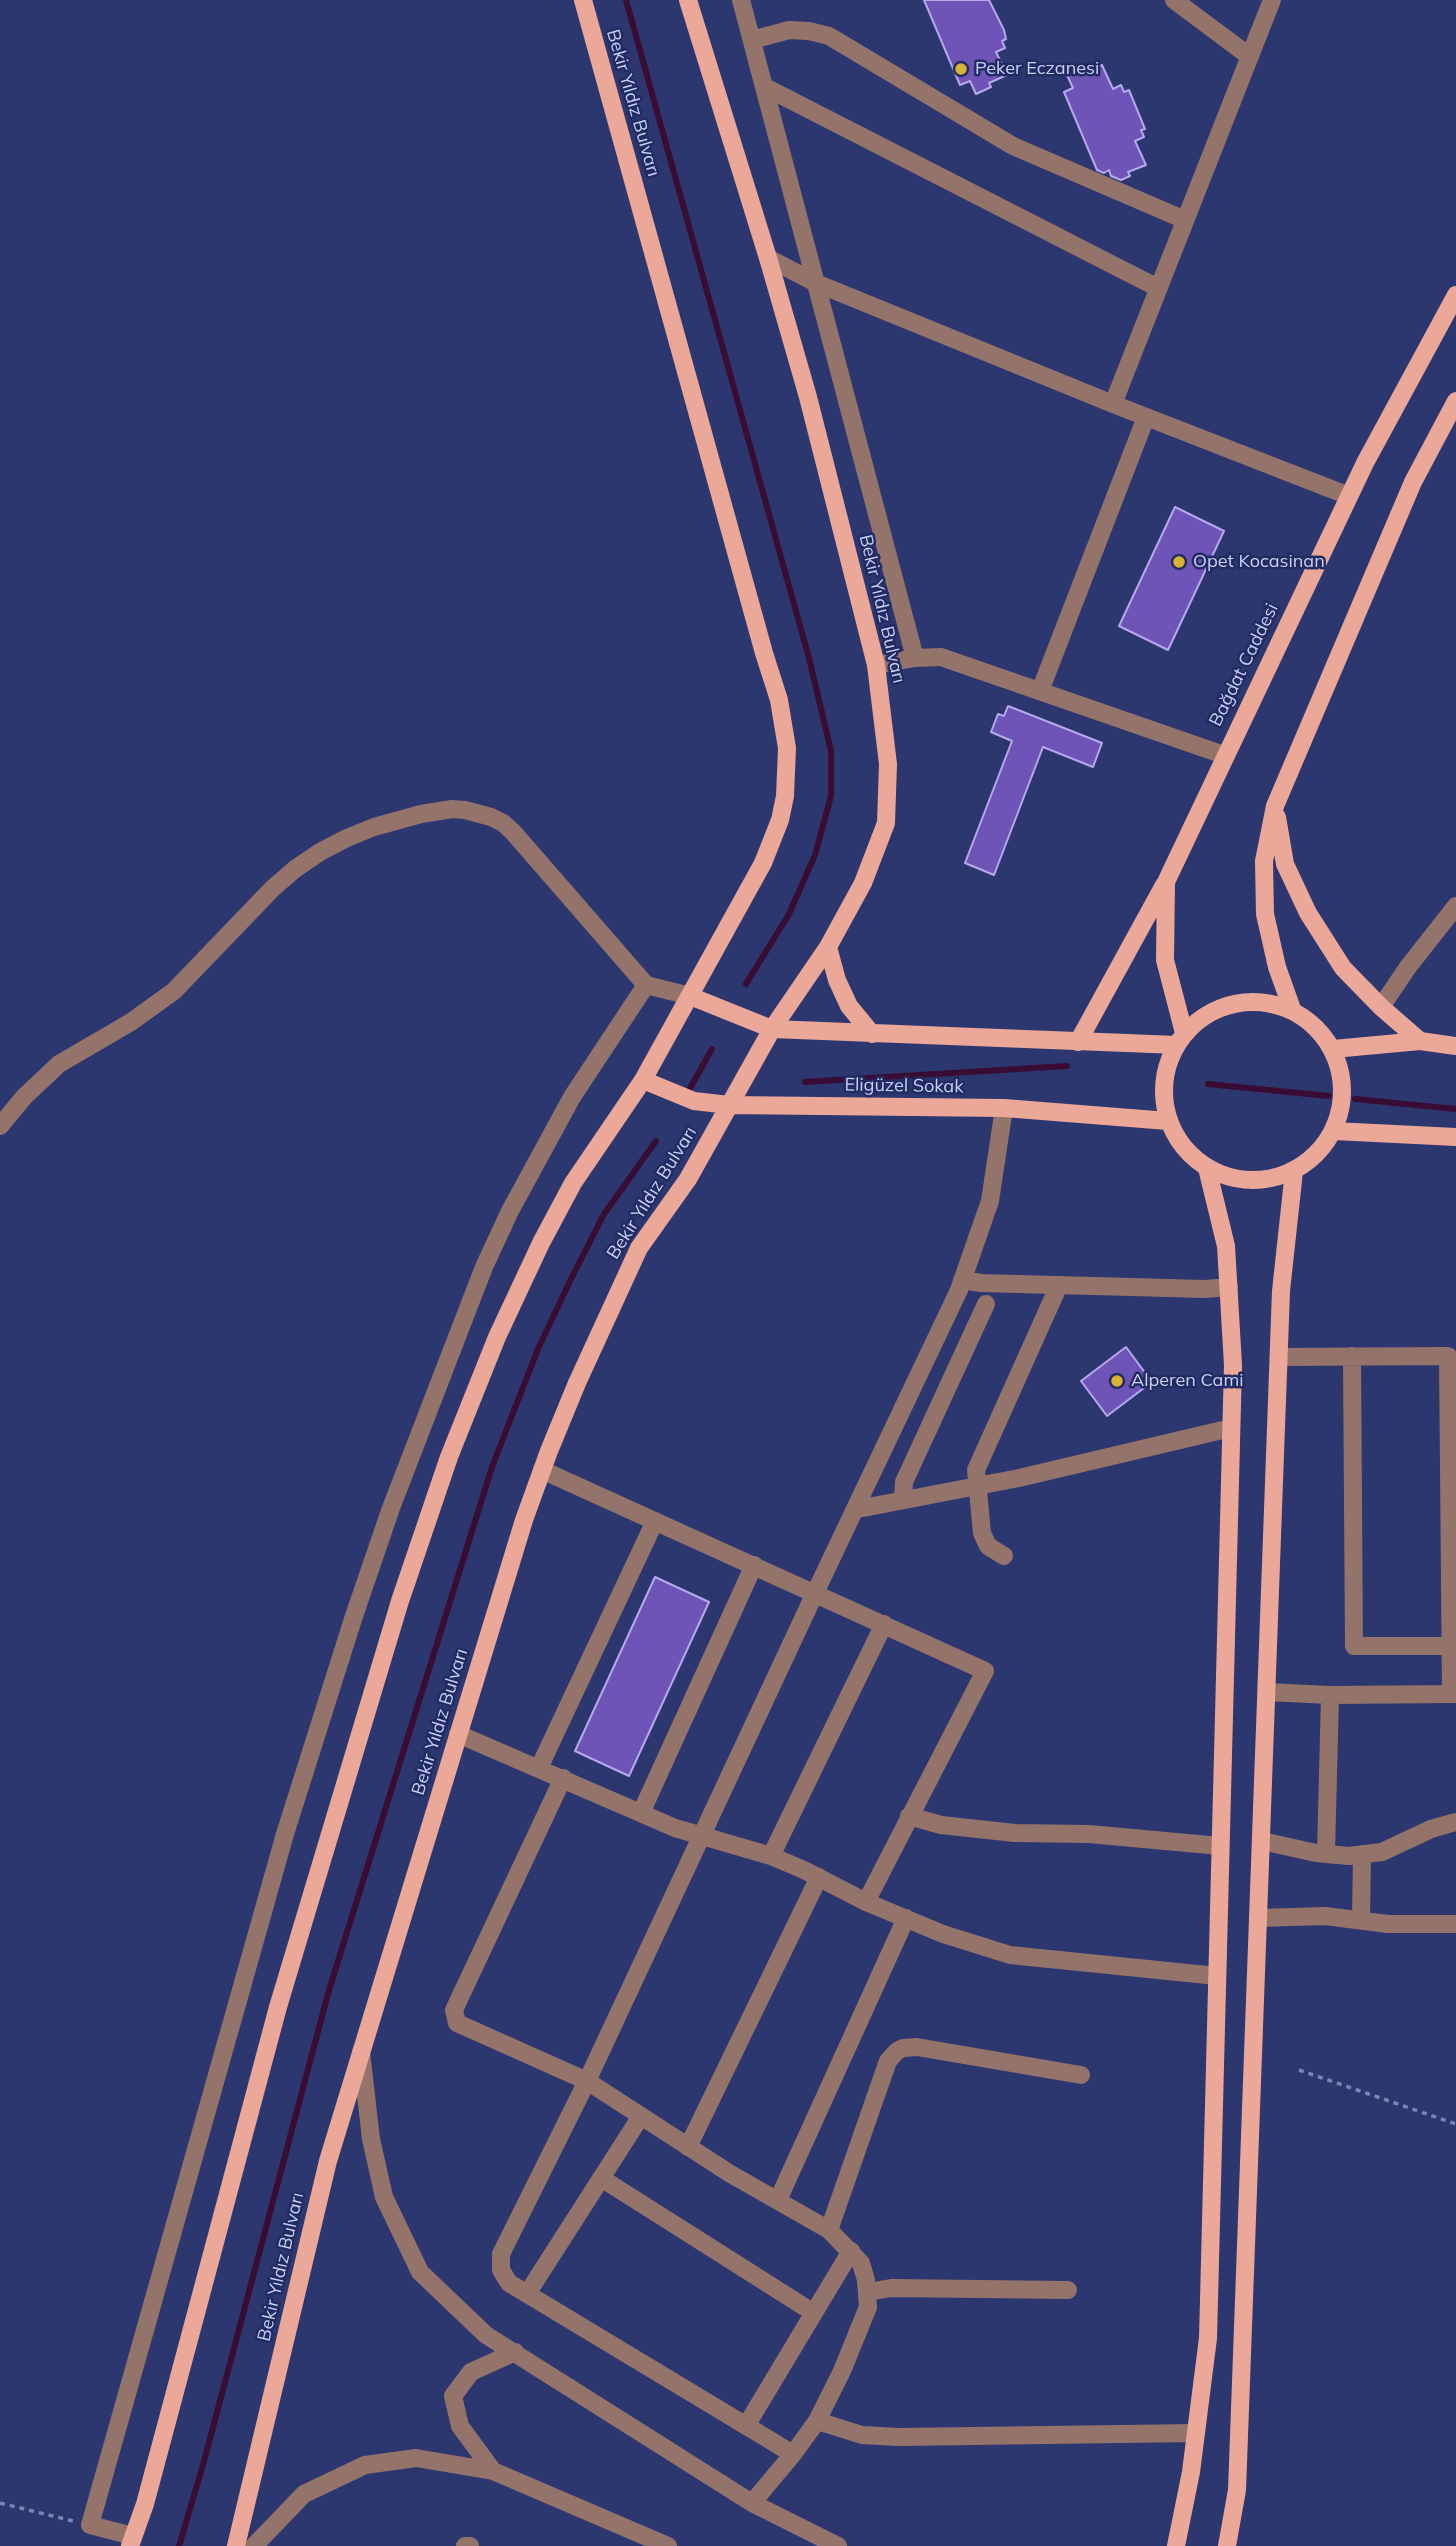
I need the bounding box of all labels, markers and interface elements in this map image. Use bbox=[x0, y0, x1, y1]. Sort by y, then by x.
street label: Bekir Yıldız Bulvarı bbox=[602, 27, 664, 179]
place label: Peker Eczanesi bbox=[975, 58, 1099, 80]
marker: Peker Eczanesi bbox=[953, 61, 969, 77]
street label: Bekir Yıldız Bulvarı bbox=[854, 533, 910, 685]
place label: Opet Kocasinan bbox=[1193, 551, 1325, 573]
marker: Opet Kocasinan bbox=[1171, 554, 1187, 570]
street label: Bağdat Caddesi bbox=[1205, 600, 1283, 730]
street label: Eligüzel Sokak bbox=[844, 1074, 964, 1098]
street label: Bekir Yıldız Bulvarı bbox=[603, 1123, 701, 1263]
place label: Alperen Cami bbox=[1131, 1370, 1243, 1392]
marker: Alperen Cami bbox=[1109, 1373, 1125, 1389]
street label: Bekir Yıldız Bulvarı bbox=[407, 1646, 473, 1798]
street label: Bekir Yıldız Bulvarı bbox=[253, 2191, 309, 2343]

